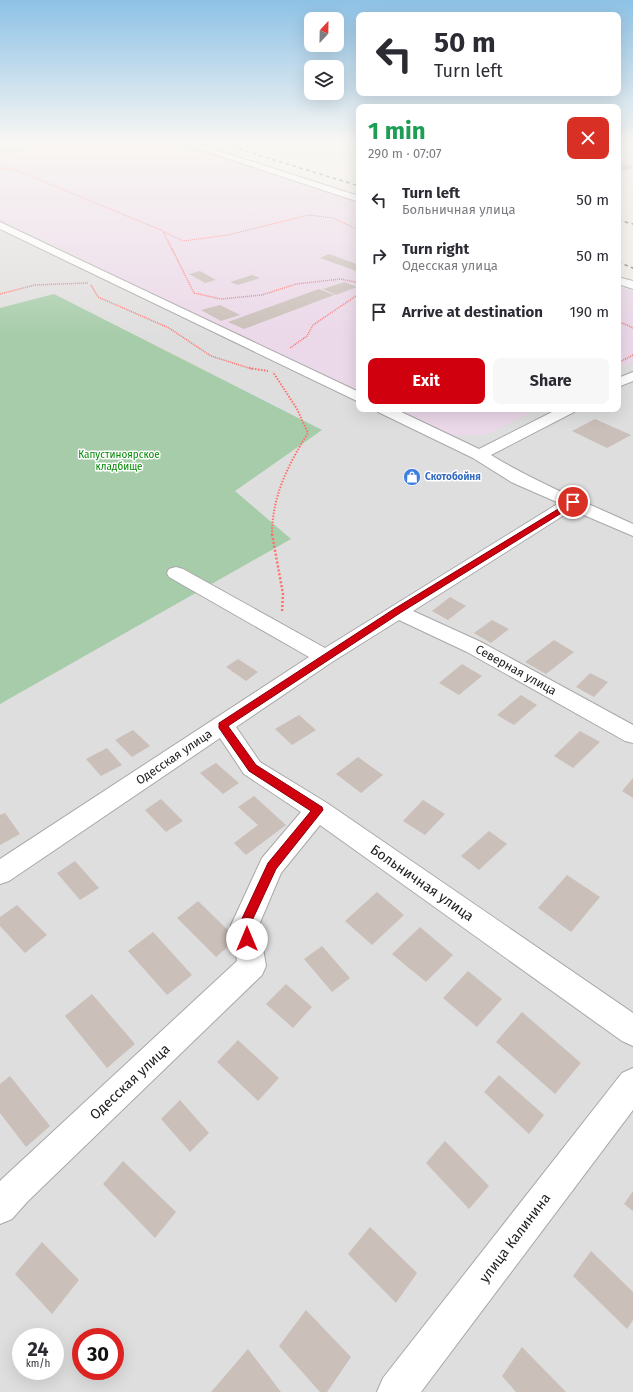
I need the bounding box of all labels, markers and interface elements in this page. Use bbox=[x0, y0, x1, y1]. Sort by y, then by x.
north arrow bbox=[304, 12, 344, 52]
map controls bbox=[304, 12, 344, 100]
text: 50 m bbox=[434, 26, 496, 59]
icon: left bbox=[368, 28, 420, 80]
button: layers bbox=[304, 60, 344, 100]
text: Turn left bbox=[434, 60, 503, 82]
text: 1 min bbox=[368, 117, 426, 145]
button: close bbox=[567, 117, 609, 159]
text: 290 m · 07:07 bbox=[368, 146, 442, 161]
text: Turn left bbox=[402, 184, 460, 202]
icon: left bbox=[368, 189, 390, 211]
text: 50 m bbox=[576, 191, 609, 209]
text: Больничная улица bbox=[402, 202, 515, 217]
text: Turn right bbox=[402, 240, 469, 258]
icon: right bbox=[368, 245, 390, 267]
text: 50 m bbox=[576, 247, 609, 265]
text: Одесская улица bbox=[402, 258, 498, 273]
icon: arrive bbox=[368, 301, 390, 323]
text: Arrive at destination bbox=[402, 303, 543, 321]
text: 190 m bbox=[569, 303, 609, 321]
button: Exit bbox=[368, 358, 485, 404]
button: Share bbox=[493, 358, 609, 404]
park label: Капустиноярское кладбище bbox=[78, 449, 160, 473]
shop icon: Скотобойня bbox=[402, 467, 422, 487]
place label: Скотобойня bbox=[425, 471, 481, 483]
pin bbox=[556, 485, 590, 519]
icon: arrive bbox=[562, 491, 584, 513]
street label: Северная улица bbox=[473, 642, 559, 698]
street label: Одесская улица bbox=[133, 726, 215, 788]
street label: Больничная улица bbox=[367, 841, 477, 925]
position arrow bbox=[226, 918, 268, 960]
street label: Одесская улица bbox=[86, 1041, 174, 1123]
street label: улица Калинина bbox=[476, 1190, 554, 1286]
speed limit sign: 30 bbox=[72, 1328, 124, 1380]
text: 24 bbox=[27, 1337, 49, 1361]
text: km/h bbox=[26, 1358, 50, 1370]

